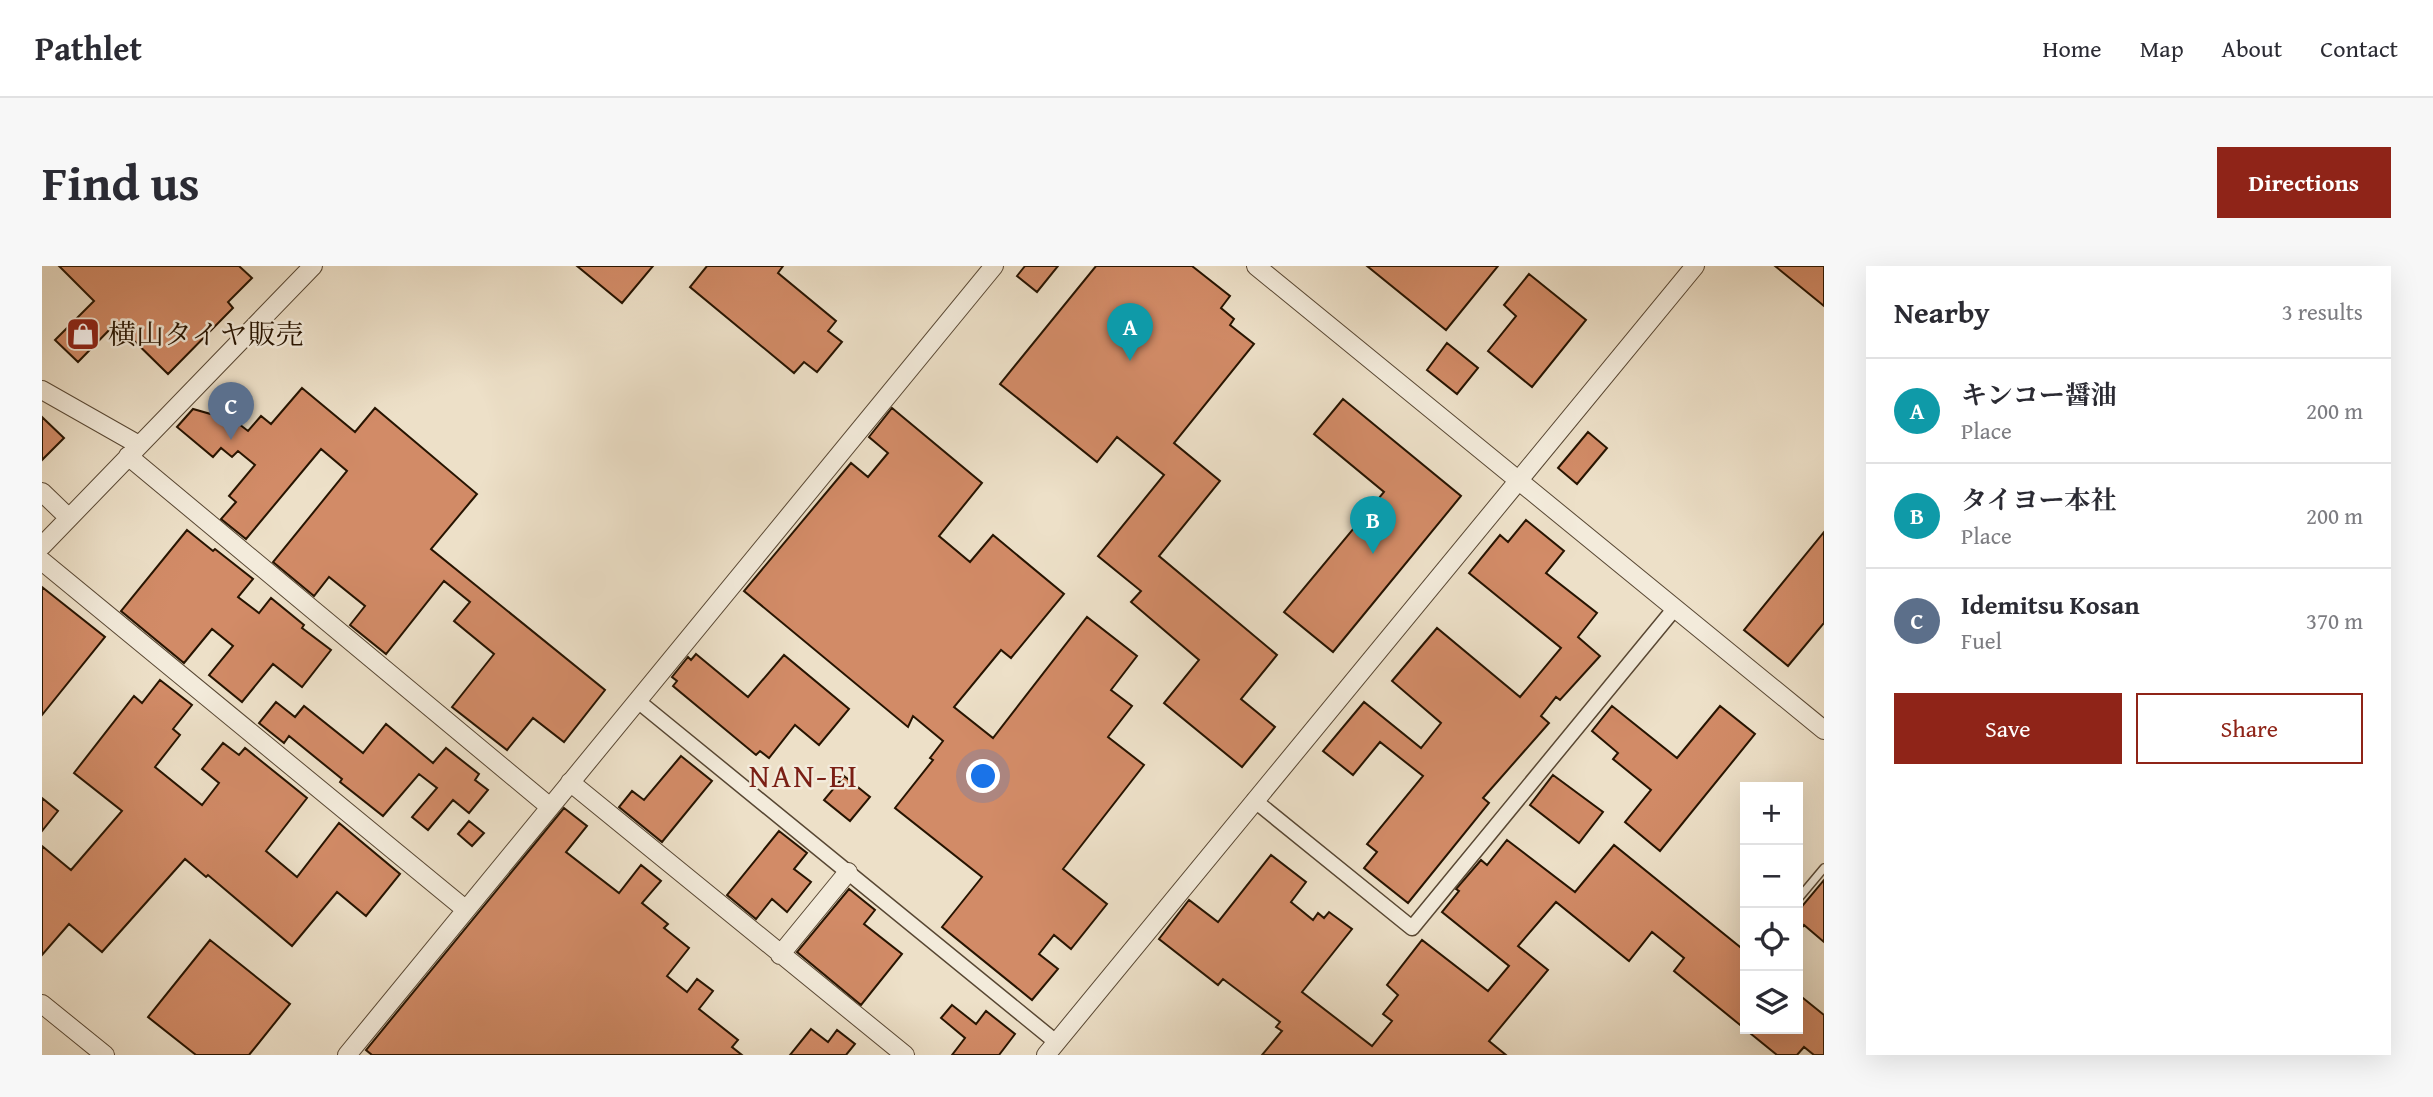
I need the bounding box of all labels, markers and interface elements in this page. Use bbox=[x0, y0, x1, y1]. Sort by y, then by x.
text: Pathlet bbox=[35, 24, 142, 72]
text: Home bbox=[2043, 31, 2102, 66]
text: Map bbox=[2140, 31, 2184, 66]
text: About bbox=[2222, 31, 2282, 66]
text: Contact bbox=[2320, 31, 2398, 66]
text: Find us bbox=[42, 146, 200, 218]
button: Directions bbox=[2217, 147, 2391, 218]
text: Nearby bbox=[1894, 290, 1990, 334]
text: 3 results bbox=[2282, 295, 2363, 328]
pin: A bbox=[1107, 303, 1153, 361]
place label: 横山タイヤ販売 bbox=[108, 313, 303, 354]
shop icon: 横山タイヤ販売 bbox=[64, 315, 102, 353]
text: キンコー醤油 bbox=[1961, 375, 2117, 414]
pin: C bbox=[208, 382, 254, 440]
text: A bbox=[1910, 394, 1924, 427]
text: 200 m bbox=[2306, 394, 2363, 427]
text: Place bbox=[1961, 414, 2012, 447]
text: タイヨー本社 bbox=[1961, 480, 2116, 519]
pin: B bbox=[1350, 496, 1396, 554]
text: B bbox=[1910, 499, 1924, 532]
text: 200 m bbox=[2306, 499, 2363, 532]
text: Place bbox=[1961, 519, 2012, 552]
text: Idemitsu Kosan bbox=[1961, 585, 2140, 624]
text: C bbox=[1910, 604, 1924, 637]
text: 370 m bbox=[2306, 604, 2363, 637]
text: Fuel bbox=[1961, 624, 2002, 657]
button: Save bbox=[1894, 693, 2122, 764]
button: Share bbox=[2136, 693, 2363, 764]
district label: NAN-EI bbox=[749, 752, 859, 799]
your location bbox=[966, 759, 1000, 793]
map controls bbox=[1740, 782, 1803, 1034]
button: + bbox=[1740, 782, 1803, 845]
button: − bbox=[1740, 845, 1803, 908]
button: locate bbox=[1740, 908, 1803, 971]
button: layers bbox=[1740, 971, 1803, 1034]

